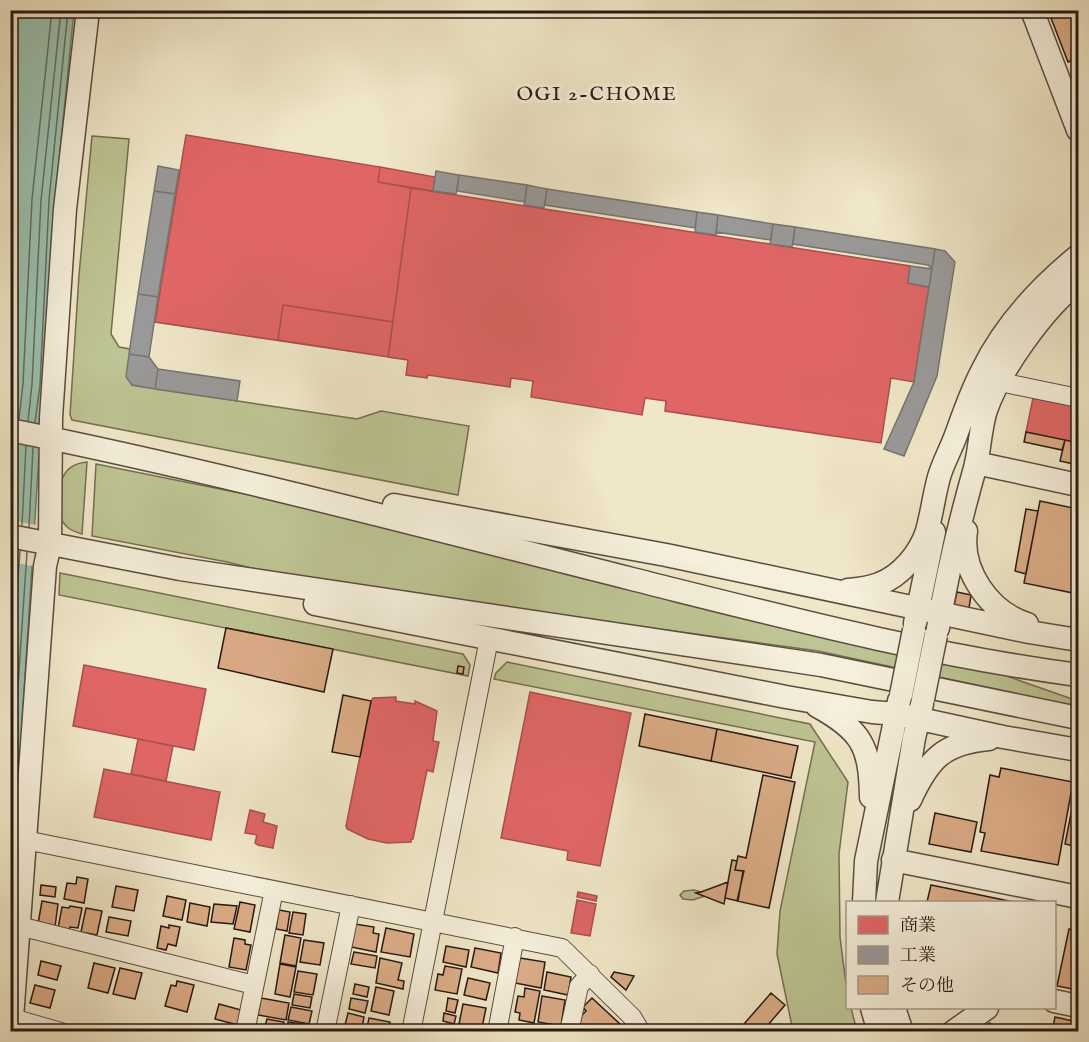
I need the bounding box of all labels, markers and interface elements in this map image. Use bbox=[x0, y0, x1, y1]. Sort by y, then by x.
district label: OGI 2-CHOME bbox=[517, 82, 677, 107]
legend bbox=[846, 901, 1056, 1009]
text: 商業 bbox=[900, 915, 936, 938]
text: 工業 bbox=[900, 945, 936, 968]
text: その他 bbox=[900, 975, 954, 998]

